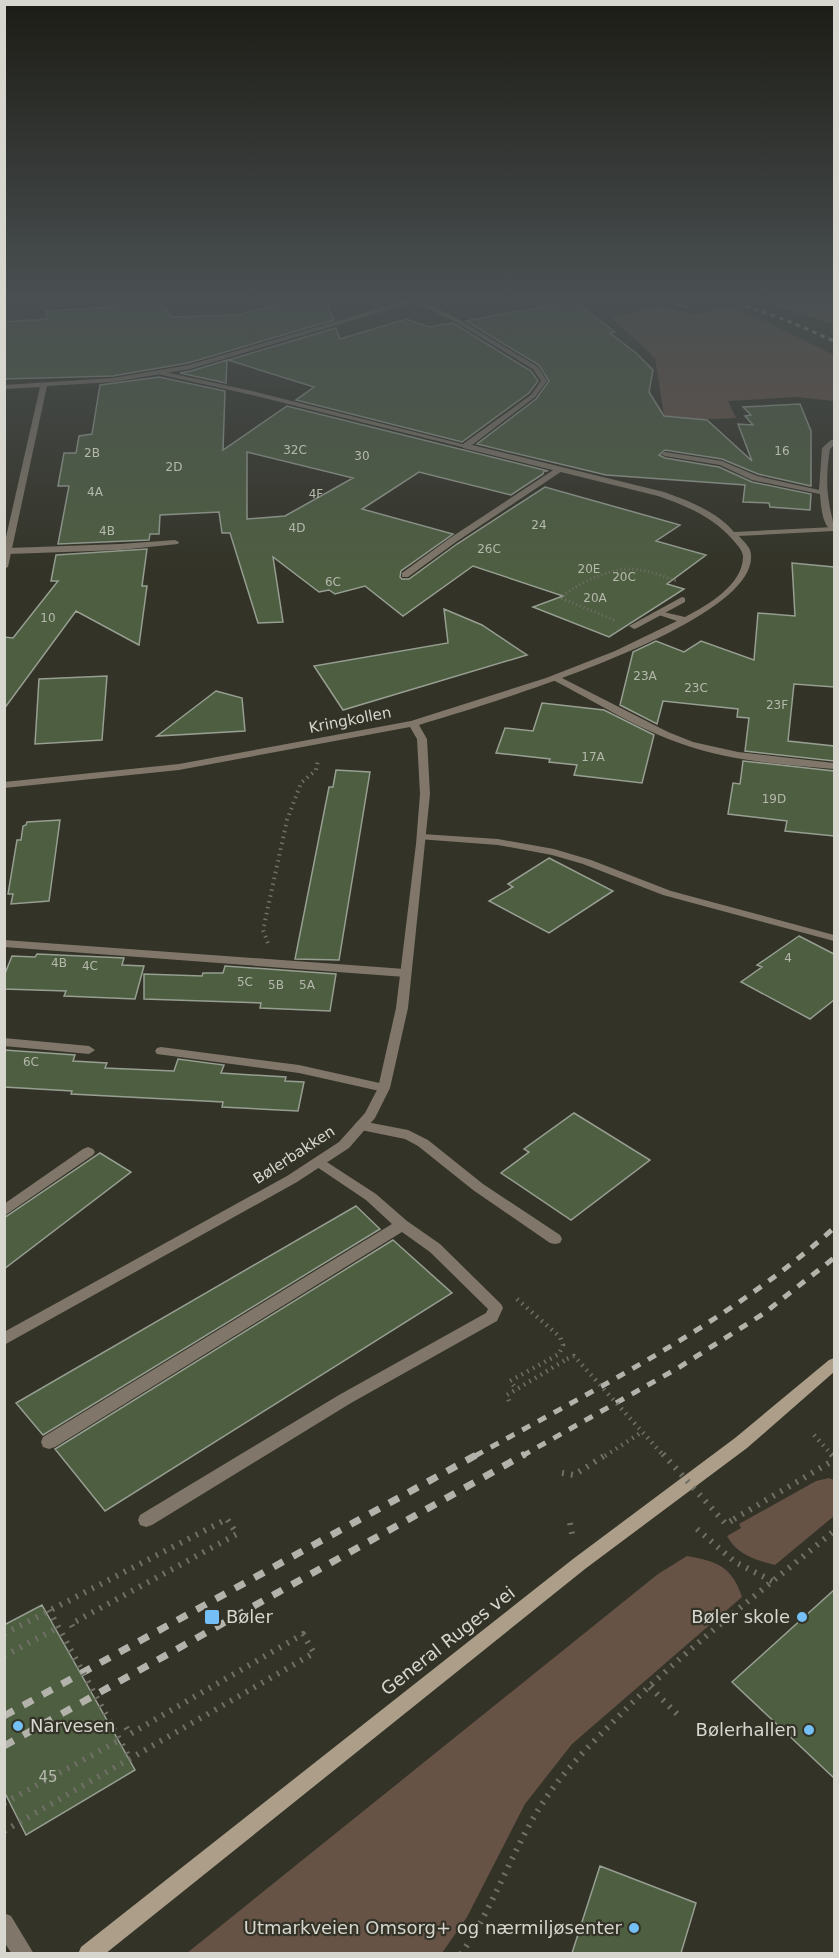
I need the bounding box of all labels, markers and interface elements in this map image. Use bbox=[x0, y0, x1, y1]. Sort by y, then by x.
house number: 32C bbox=[283, 443, 307, 457]
house number: 16 bbox=[774, 444, 790, 458]
house number: 2B bbox=[84, 446, 100, 460]
house number: 30 bbox=[354, 449, 370, 463]
house number: 2D bbox=[166, 460, 182, 474]
house number: 4A bbox=[87, 485, 104, 499]
house number: 4F bbox=[309, 487, 323, 501]
house number: 24 bbox=[531, 518, 547, 532]
house number: 4D bbox=[289, 521, 305, 535]
house number: 4B bbox=[99, 524, 115, 538]
house number: 26C bbox=[477, 542, 501, 556]
house number: 20E bbox=[578, 562, 600, 576]
house number: 20C bbox=[612, 570, 636, 584]
house number: 6C bbox=[325, 575, 341, 589]
house number: 20A bbox=[583, 591, 608, 605]
house number: 10 bbox=[40, 611, 56, 625]
house number: 23A bbox=[633, 669, 658, 683]
house number: 23C bbox=[684, 681, 708, 695]
house number: 23F bbox=[766, 698, 788, 712]
street label: Kringkollen bbox=[307, 703, 393, 737]
house number: 17A bbox=[581, 750, 606, 764]
house number: 19D bbox=[762, 792, 786, 806]
house number: 4 bbox=[784, 951, 792, 965]
house number: 4B bbox=[51, 956, 67, 970]
house number: 4C bbox=[82, 959, 98, 973]
house number: 5C bbox=[237, 975, 253, 989]
house number: 5B bbox=[268, 978, 284, 992]
house number: 5A bbox=[299, 978, 316, 992]
house number: 6C bbox=[23, 1055, 39, 1069]
street label: Bølerbakken bbox=[250, 1122, 338, 1188]
street label: General Ruges vei bbox=[377, 1582, 519, 1699]
place label: Bøler bbox=[226, 1606, 273, 1627]
place label: Bøler skole bbox=[691, 1606, 790, 1627]
marker: Bøler bbox=[203, 1608, 221, 1626]
marker: Bøler skole bbox=[795, 1610, 809, 1624]
place label: Narvesen bbox=[30, 1715, 115, 1736]
marker: Narvesen bbox=[11, 1719, 25, 1733]
place label: Bølerhallen bbox=[696, 1719, 797, 1740]
marker: Bølerhallen bbox=[802, 1723, 816, 1737]
house number: 45 bbox=[38, 1768, 58, 1786]
place label: Utmarkveien Omsorg+ og nærmiljøsenter bbox=[244, 1917, 623, 1938]
marker: Utmarkveien Omsorg+ og nærmiljøsenter bbox=[627, 1921, 641, 1935]

